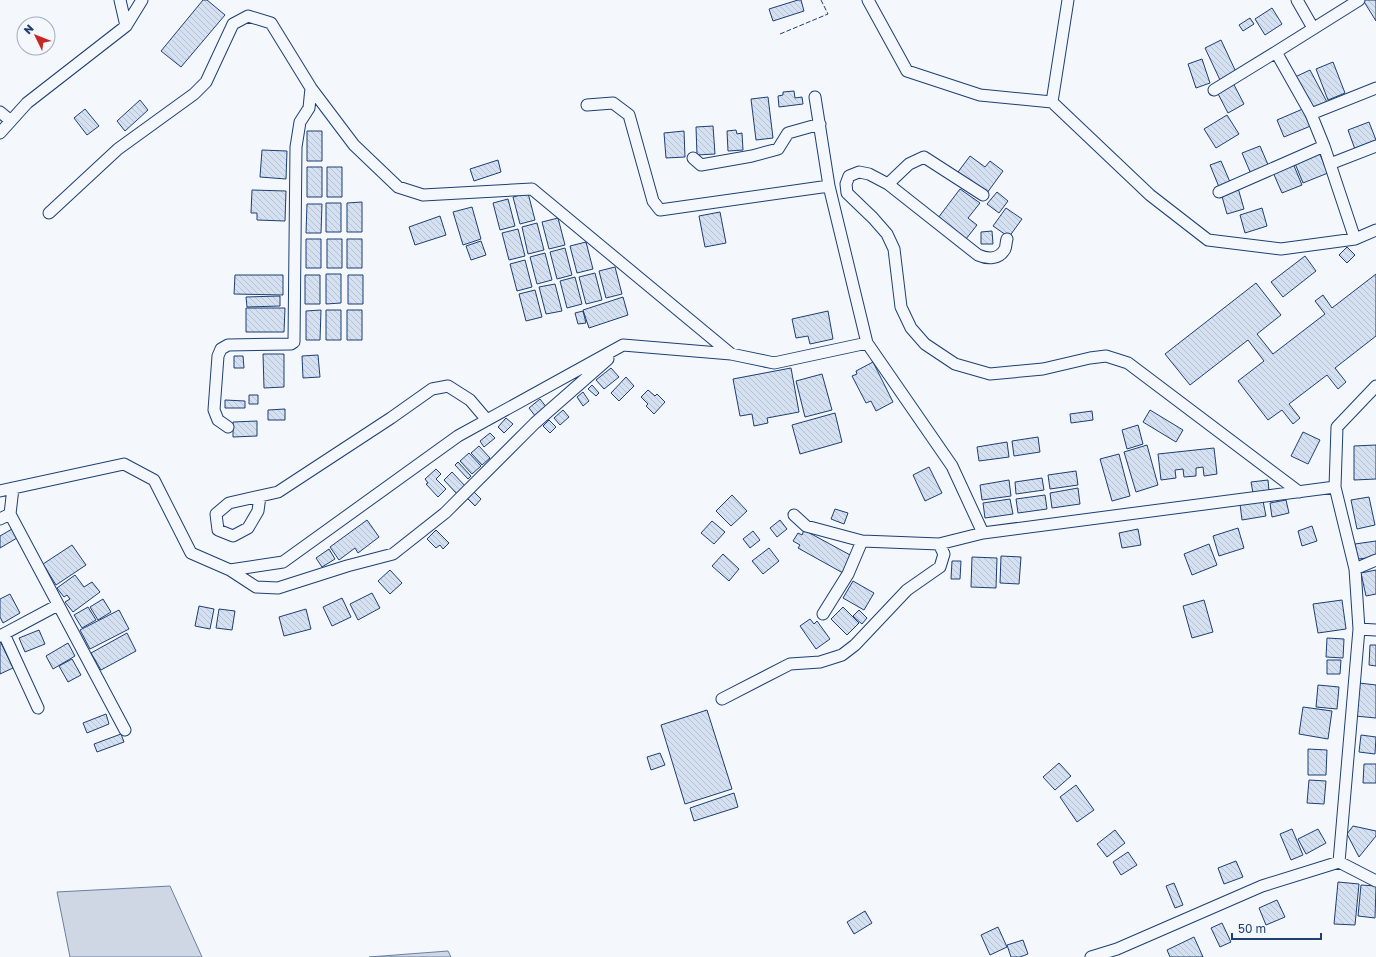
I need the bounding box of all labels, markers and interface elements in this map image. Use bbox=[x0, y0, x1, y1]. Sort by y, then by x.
north arrow bbox=[16, 16, 56, 56]
text: N bbox=[21, 21, 36, 36]
scale bar bbox=[1232, 915, 1321, 941]
text: 50 m bbox=[1238, 921, 1266, 936]

